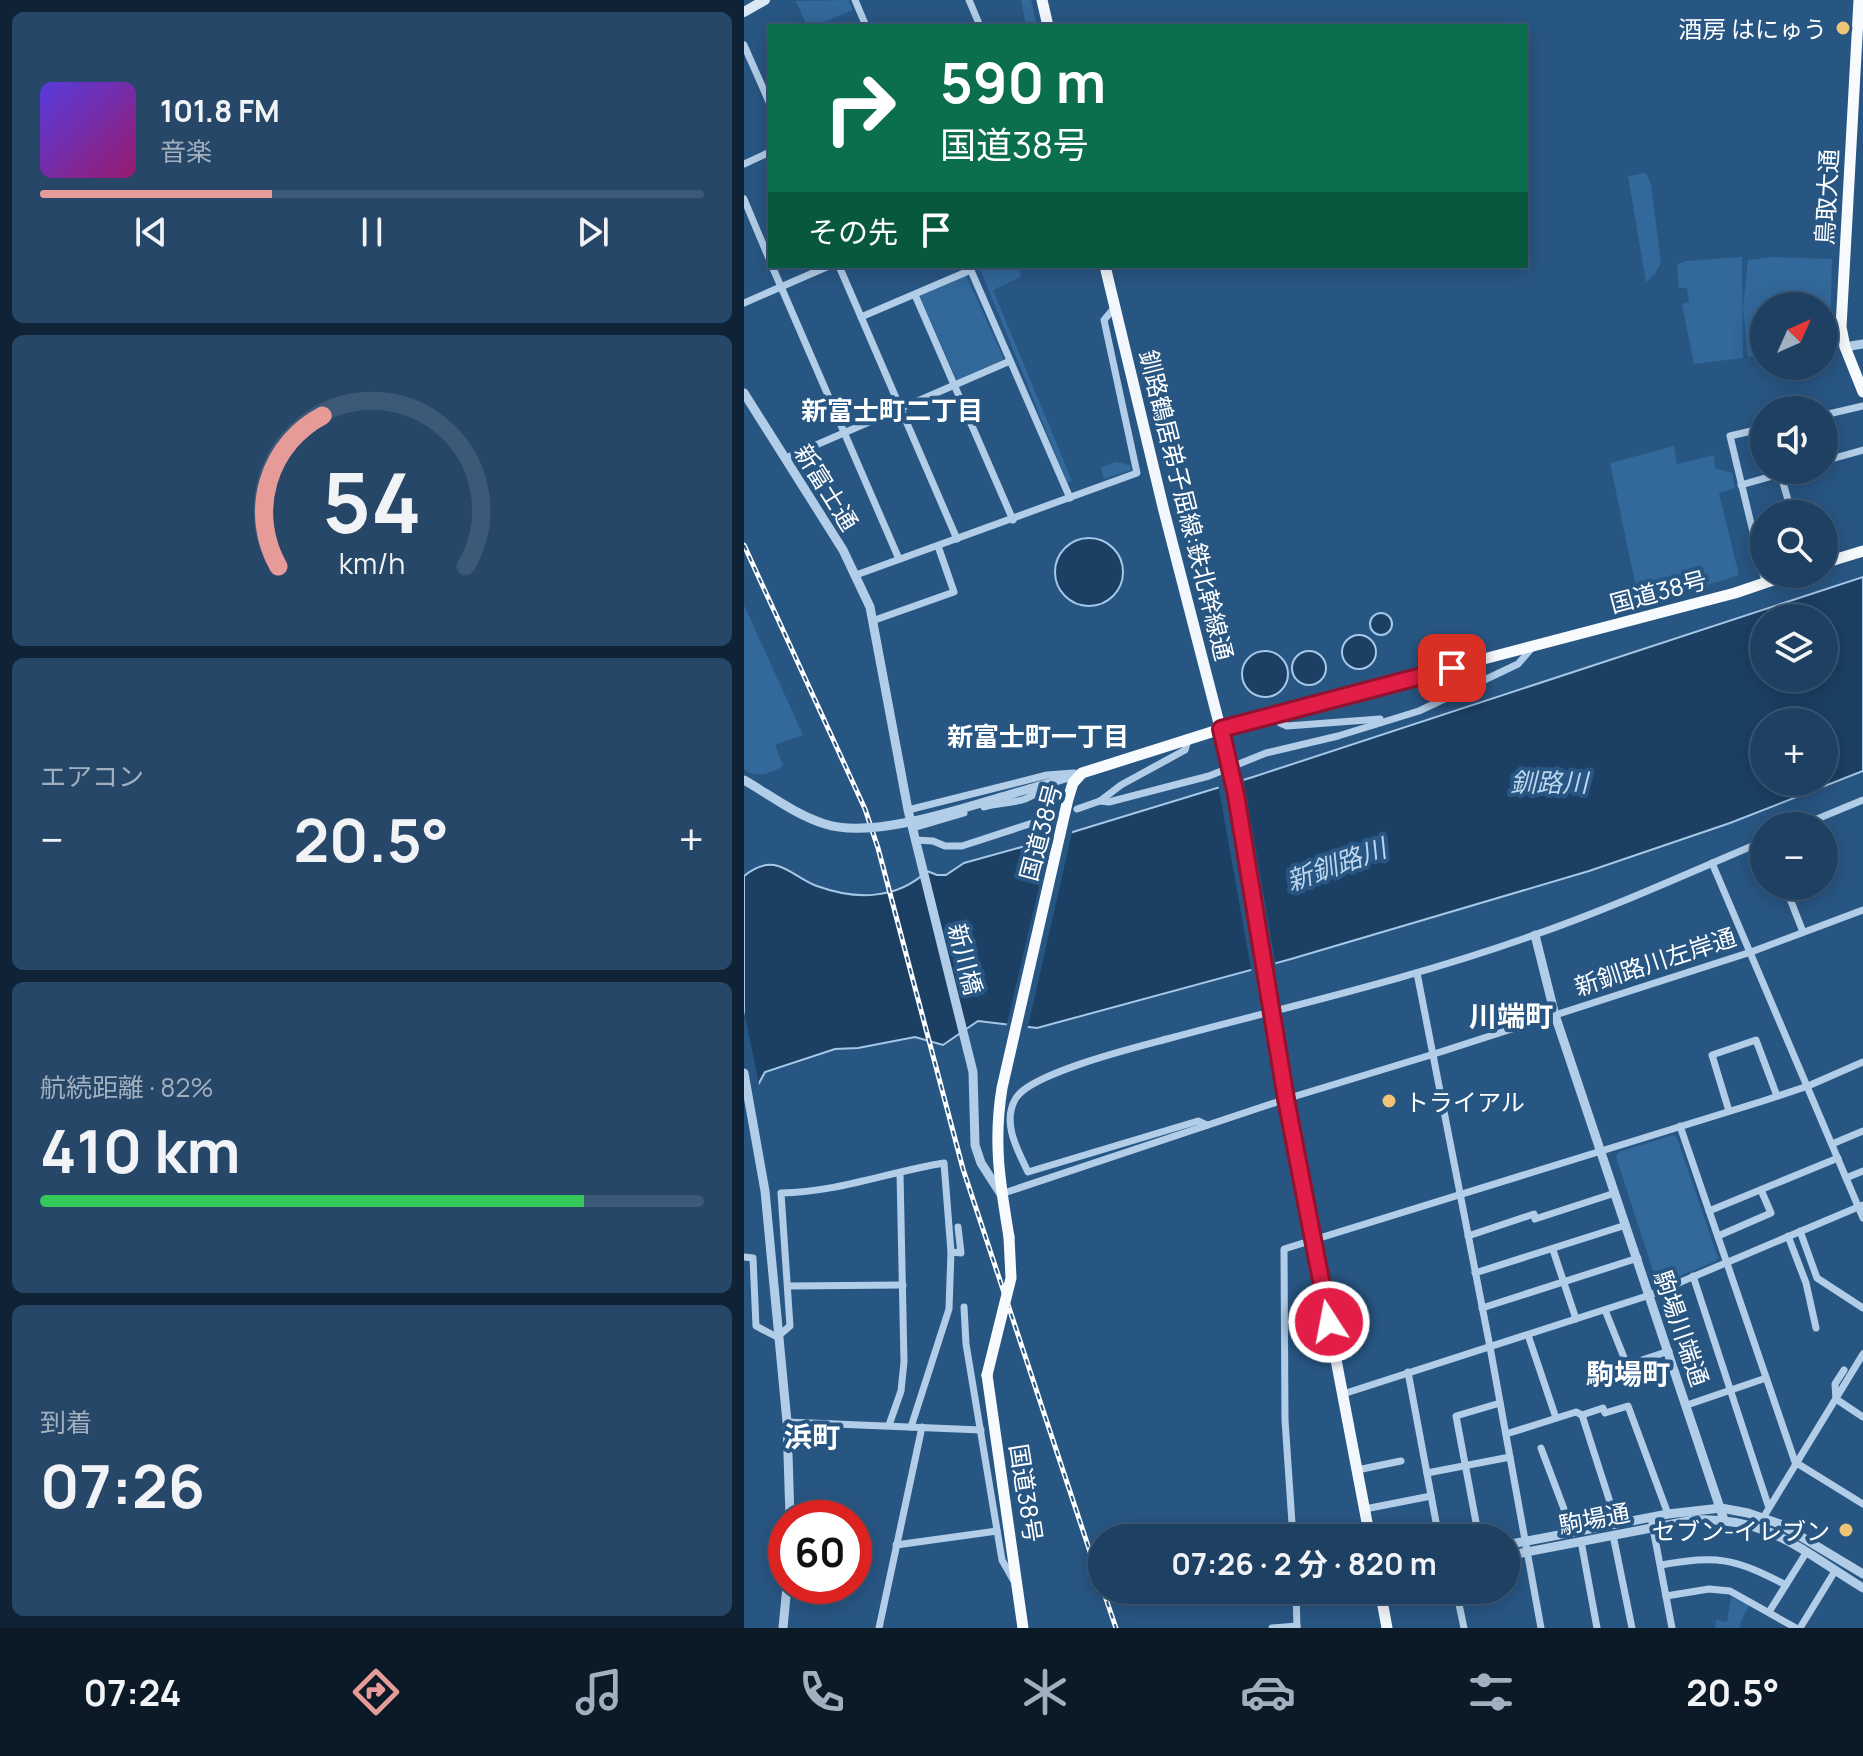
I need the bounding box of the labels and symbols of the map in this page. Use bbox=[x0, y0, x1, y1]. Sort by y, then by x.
place label: 酒房 はにゅう bbox=[1678, 12, 1827, 45]
marker: 酒房 はにゅう bbox=[1834, 19, 1852, 37]
street label: 鳥取大通 bbox=[1807, 148, 1845, 246]
north arrow bbox=[1750, 292, 1838, 380]
street label: 釧路鶴居弟子屈線:鉄北幹線通 bbox=[1132, 346, 1242, 664]
district label: 新富士町二丁目 bbox=[801, 392, 983, 428]
street label: 新富士通 bbox=[788, 438, 866, 536]
street label: 国道38号 bbox=[1606, 562, 1710, 620]
pin bbox=[1418, 634, 1486, 702]
district label: 新富士町一丁目 bbox=[947, 718, 1129, 754]
water label: 釧路川 bbox=[1510, 764, 1591, 800]
street label: 国道38号 bbox=[1011, 780, 1069, 884]
water label: 新釧路川 bbox=[1281, 828, 1394, 899]
street label: 新釧路川左岸通 bbox=[1570, 919, 1740, 1003]
street label: 新川橋 bbox=[941, 920, 991, 998]
district label: 川端町 bbox=[1469, 996, 1553, 1034]
place label: トライアル bbox=[1405, 1085, 1525, 1118]
marker: トライアル bbox=[1380, 1092, 1398, 1110]
street label: 駒場川端通 bbox=[1647, 1266, 1717, 1390]
position arrow bbox=[1287, 1280, 1371, 1364]
district label: 駒場町 bbox=[1586, 1354, 1670, 1392]
district label: 浜町 bbox=[784, 1417, 840, 1455]
street label: 国道38号 bbox=[1003, 1441, 1051, 1545]
street label: 駒場通 bbox=[1556, 1495, 1632, 1541]
speed limit sign: 60 bbox=[768, 1500, 872, 1604]
place label: セブン-イレブン bbox=[1652, 1514, 1830, 1547]
marker: セブン-イレブン bbox=[1837, 1521, 1855, 1539]

